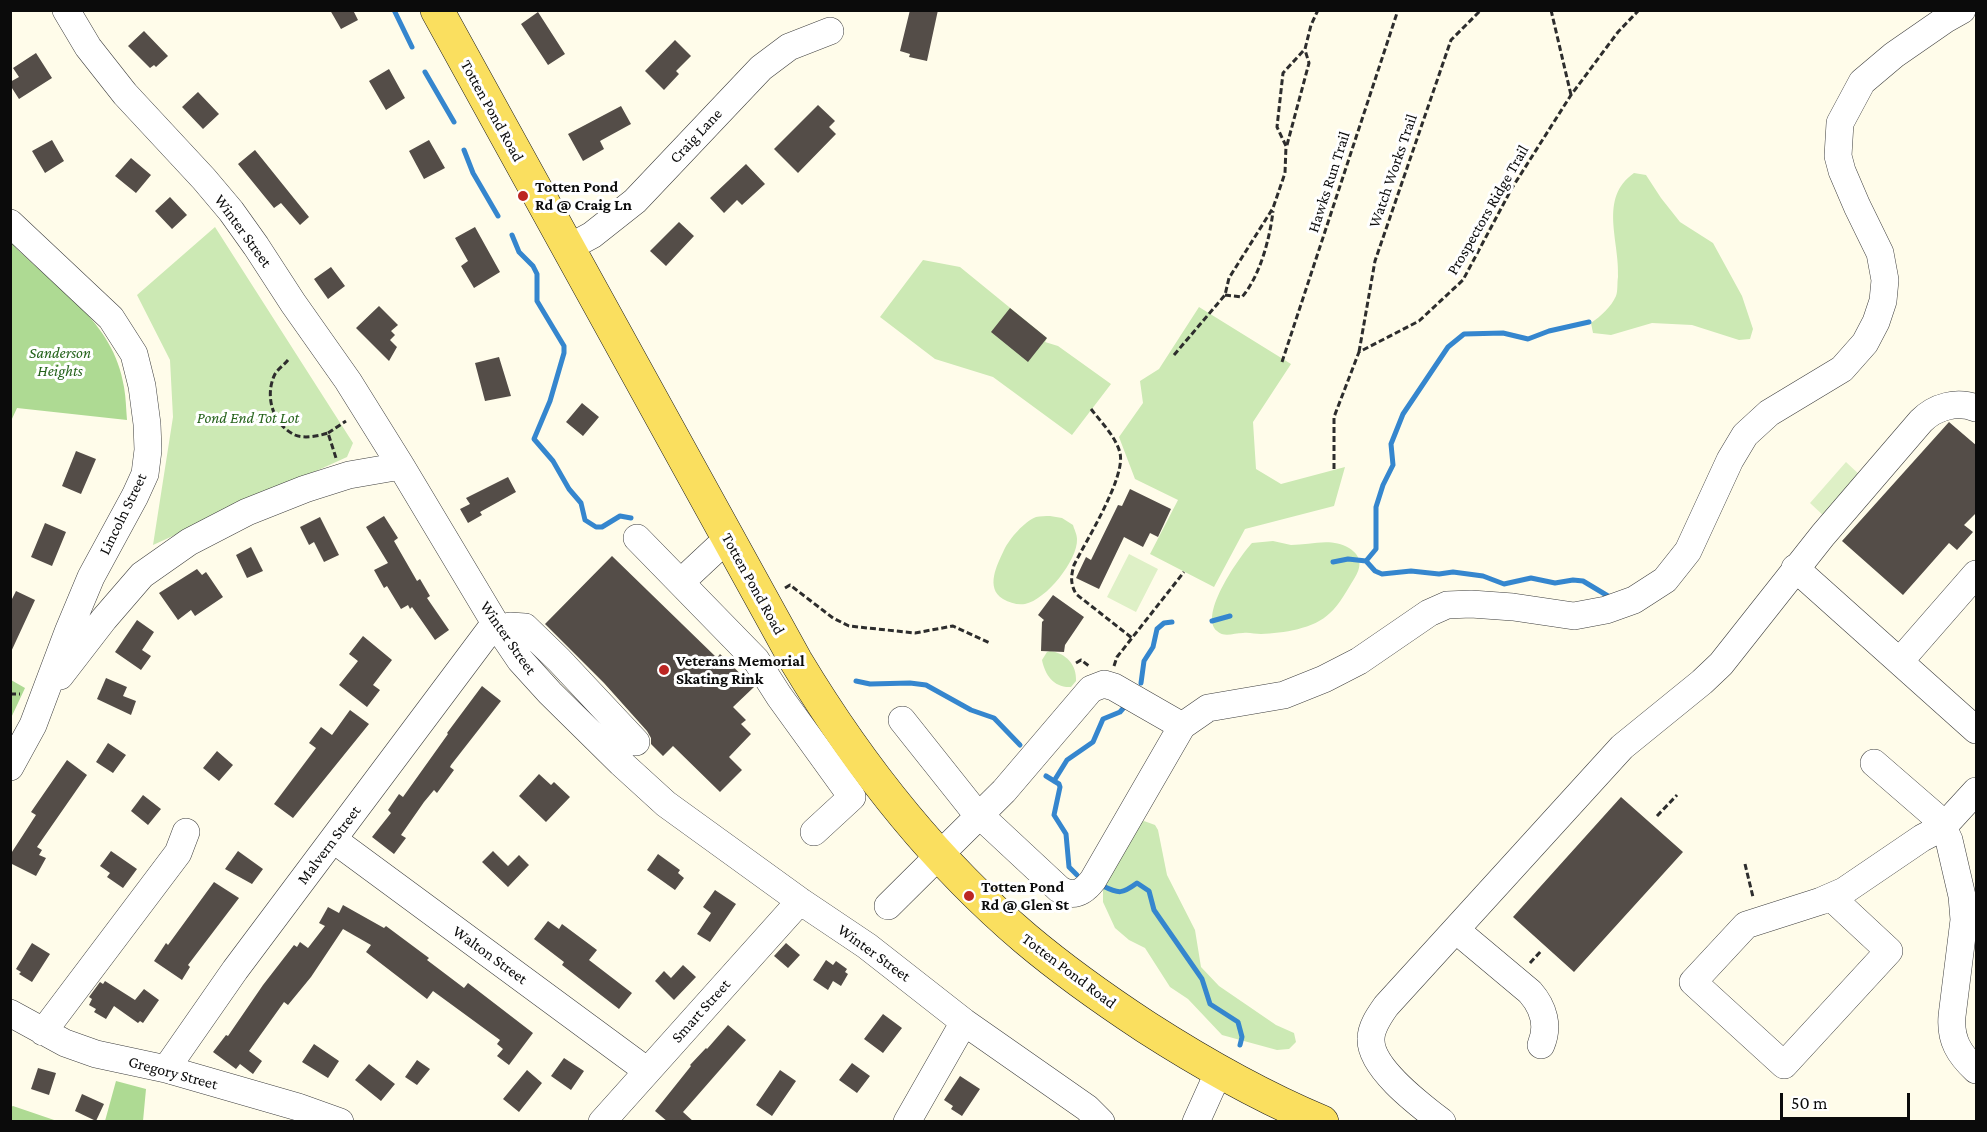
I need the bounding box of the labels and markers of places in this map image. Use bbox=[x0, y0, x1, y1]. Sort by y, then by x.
place label: Totten Pond Rd @ Craig Ln bbox=[535, 177, 632, 215]
marker: Totten Pond Rd @ Craig Ln bbox=[516, 189, 530, 203]
place label: Veterans Memorial Skating Rink bbox=[676, 651, 805, 689]
marker: Veterans Memorial Skating Rink bbox=[657, 663, 671, 677]
place label: Totten Pond Rd @ Glen St bbox=[981, 877, 1069, 915]
marker: Totten Pond Rd @ Glen St bbox=[962, 889, 976, 903]

